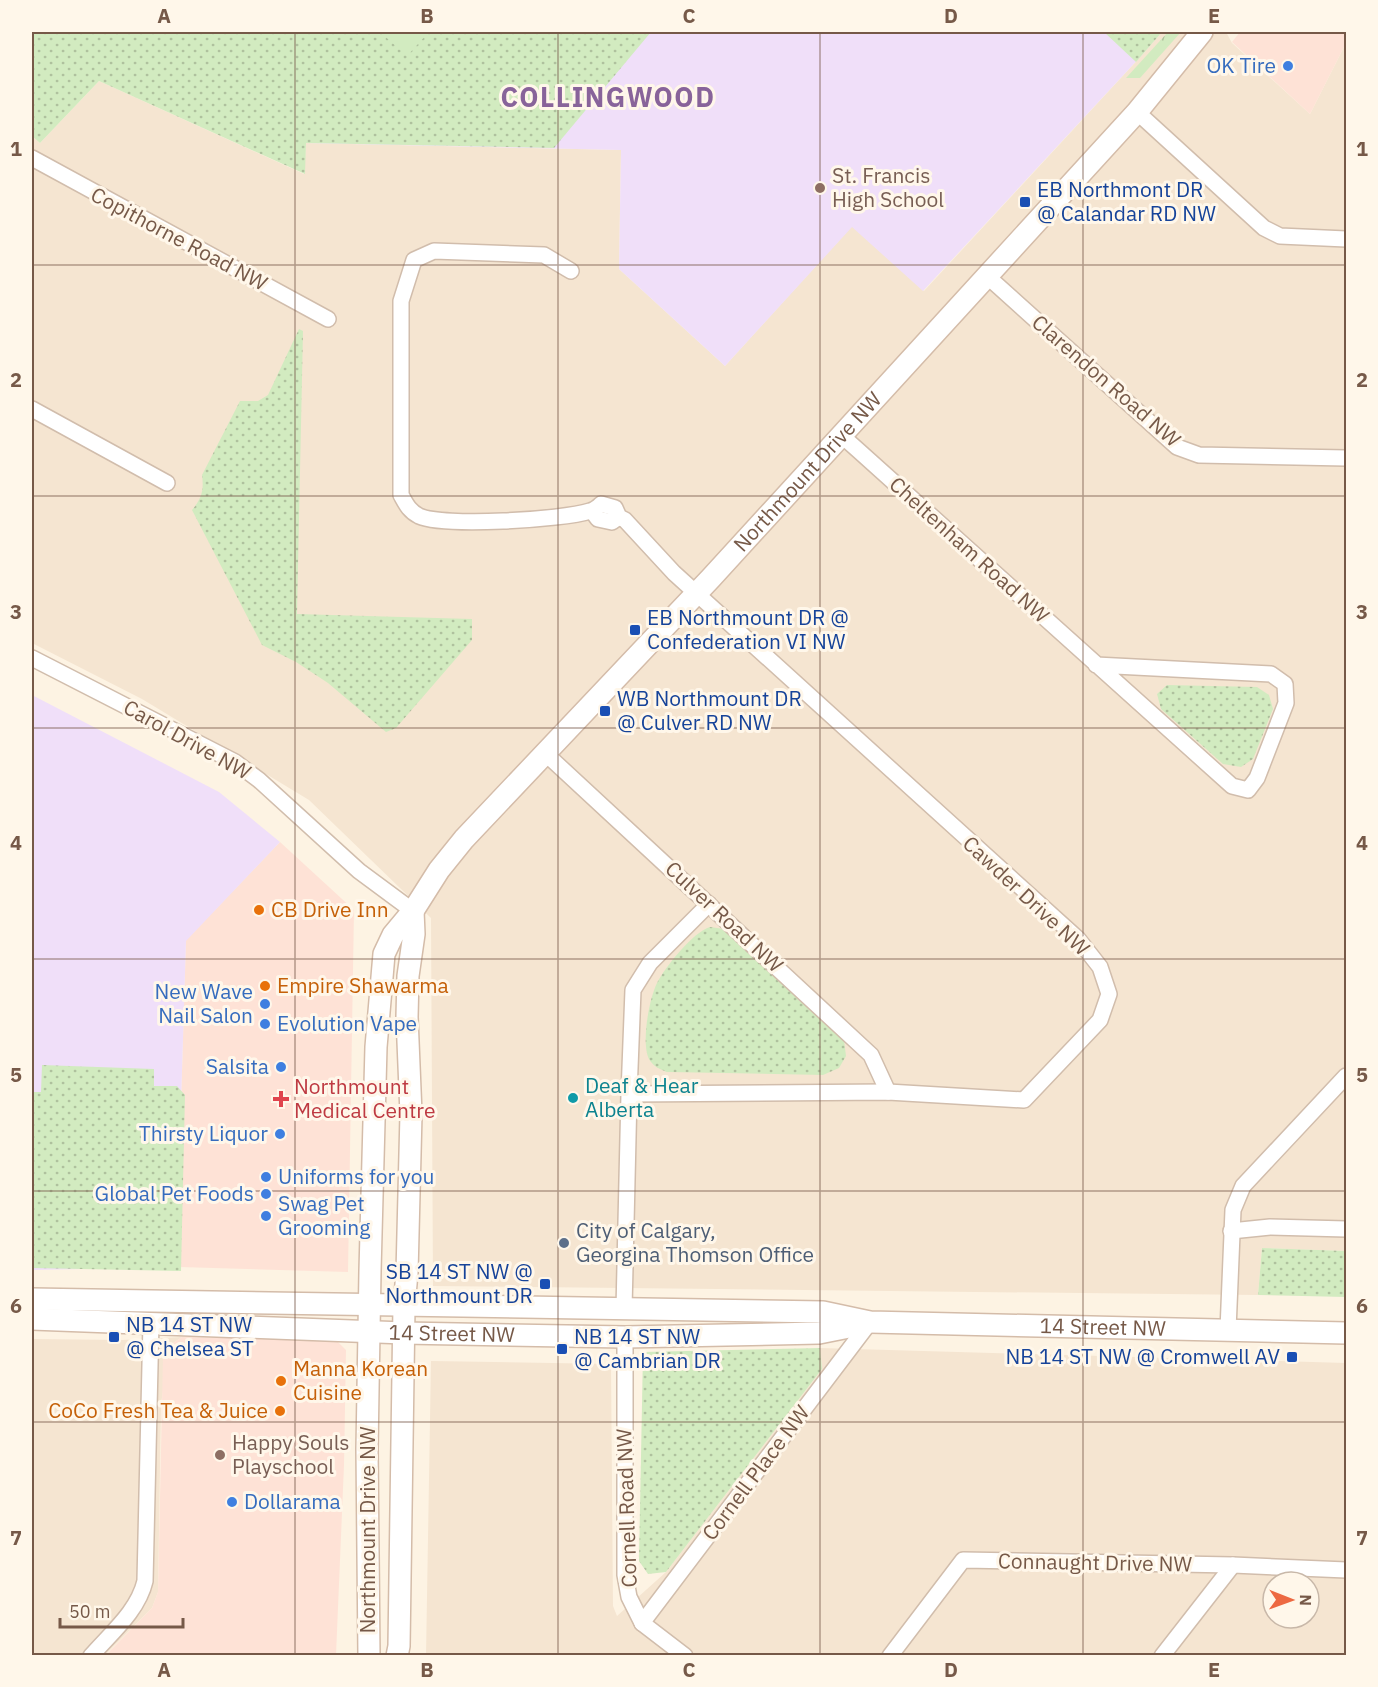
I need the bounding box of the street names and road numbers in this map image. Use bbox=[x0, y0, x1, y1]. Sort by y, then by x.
street label: Copithorne Road NW bbox=[86, 180, 273, 297]
street label: Clarendon Road NW bbox=[1026, 308, 1187, 453]
street label: Northmount Drive NW bbox=[727, 385, 888, 557]
street label: Cheltenham Road NW bbox=[884, 470, 1056, 629]
street label: Carol Drive NW bbox=[119, 693, 256, 786]
street label: Cawder Drive NW bbox=[957, 829, 1096, 962]
street label: Culver Road NW bbox=[660, 854, 790, 978]
street label: 14 Street NW bbox=[1039, 1311, 1167, 1342]
street label: 14 Street NW bbox=[388, 1317, 515, 1348]
street label: Cornell Place NW bbox=[695, 1399, 815, 1546]
street label: Northmount Drive NW bbox=[353, 1426, 381, 1634]
street label: Cornell Road NW bbox=[609, 1428, 643, 1588]
street label: Connaught Drive NW bbox=[998, 1546, 1193, 1578]

